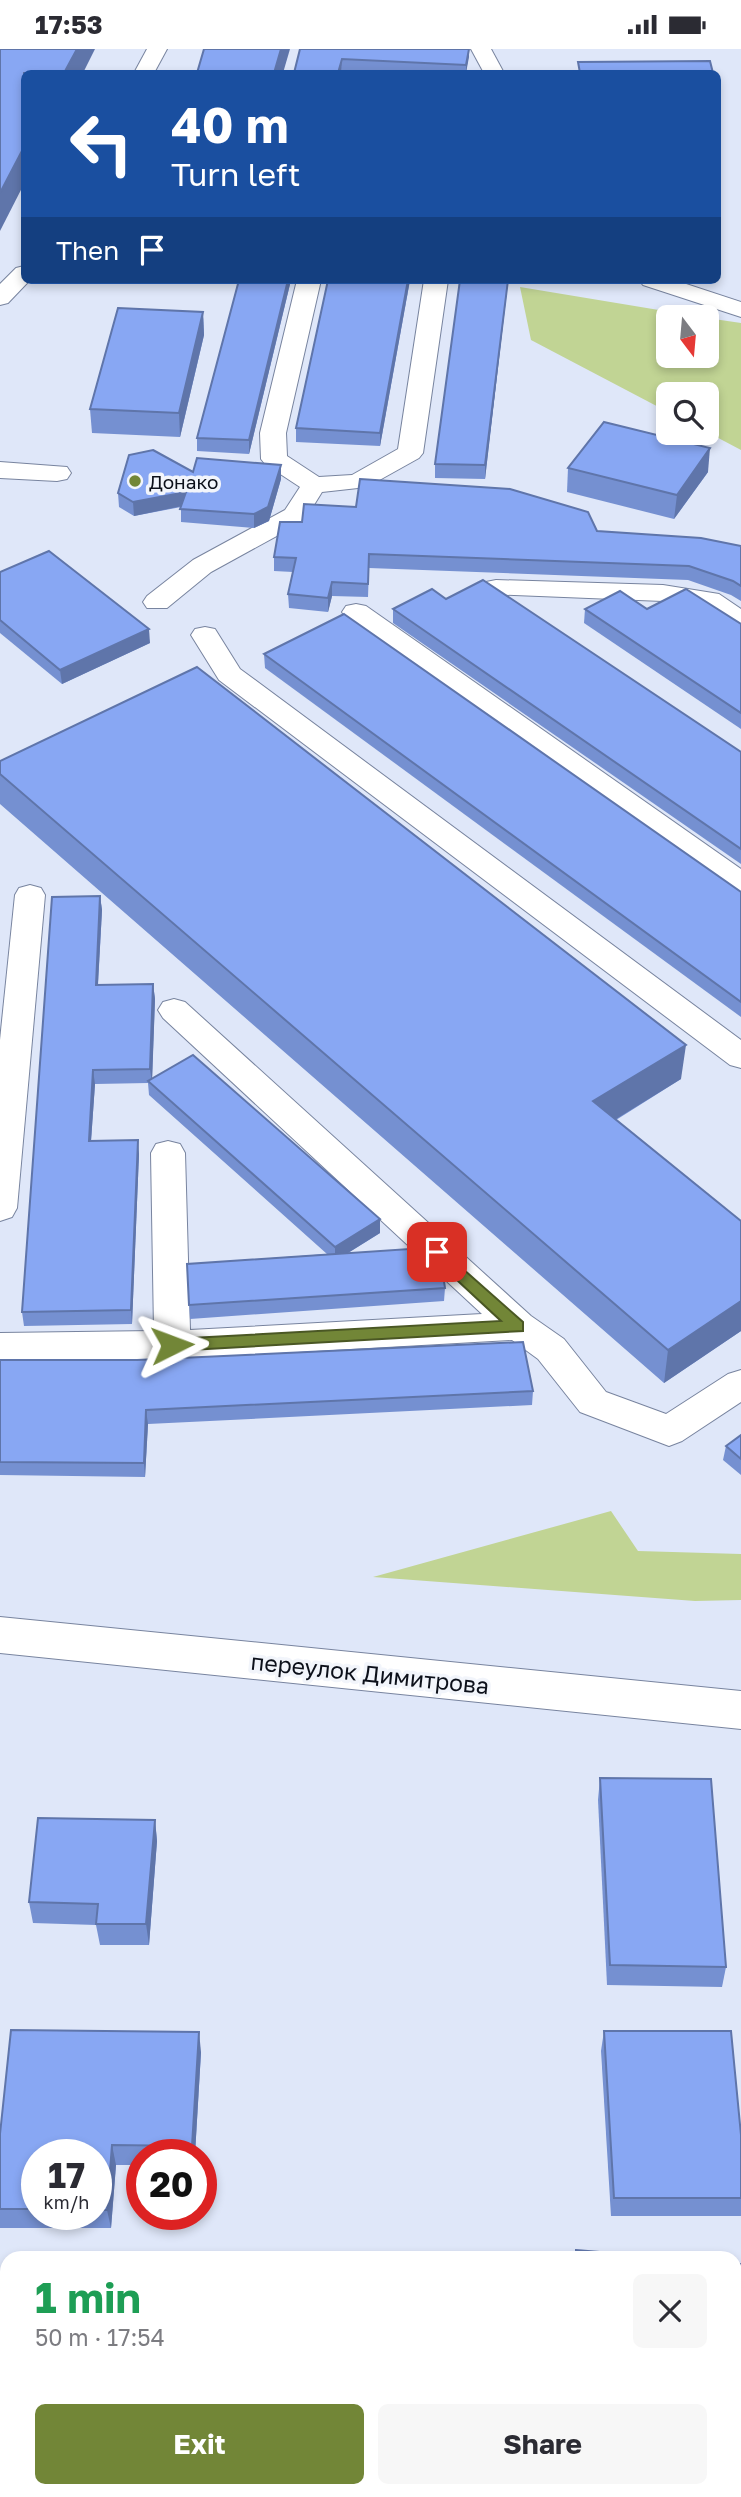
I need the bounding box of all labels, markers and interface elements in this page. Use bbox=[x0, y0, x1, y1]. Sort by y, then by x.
text: 17:53 bbox=[35, 9, 103, 40]
text: 40 m bbox=[171, 95, 289, 154]
icon: left bbox=[56, 98, 147, 189]
text: Turn left bbox=[171, 155, 300, 193]
icon: arrive bbox=[133, 231, 171, 269]
text: Then bbox=[56, 235, 119, 266]
north arrow bbox=[656, 305, 719, 367]
map controls bbox=[656, 305, 719, 445]
button: search bbox=[656, 382, 719, 445]
place label: Донако bbox=[149, 470, 218, 493]
marker: Донако bbox=[127, 473, 143, 489]
pin bbox=[407, 1222, 467, 1282]
icon: arrive bbox=[418, 1233, 456, 1271]
position arrow bbox=[135, 1308, 209, 1382]
street label: переулок Димитрова bbox=[249, 1647, 491, 1699]
speed limit sign: 20 bbox=[126, 2139, 217, 2230]
text: 17 bbox=[48, 2154, 85, 2196]
text: km/h bbox=[44, 2191, 89, 2213]
text: 1 min bbox=[35, 2272, 141, 2322]
button: close bbox=[633, 2274, 707, 2348]
text: 50 m · 17:54 bbox=[35, 2323, 165, 2351]
button: Exit bbox=[35, 2404, 364, 2484]
button: Share bbox=[378, 2404, 707, 2484]

